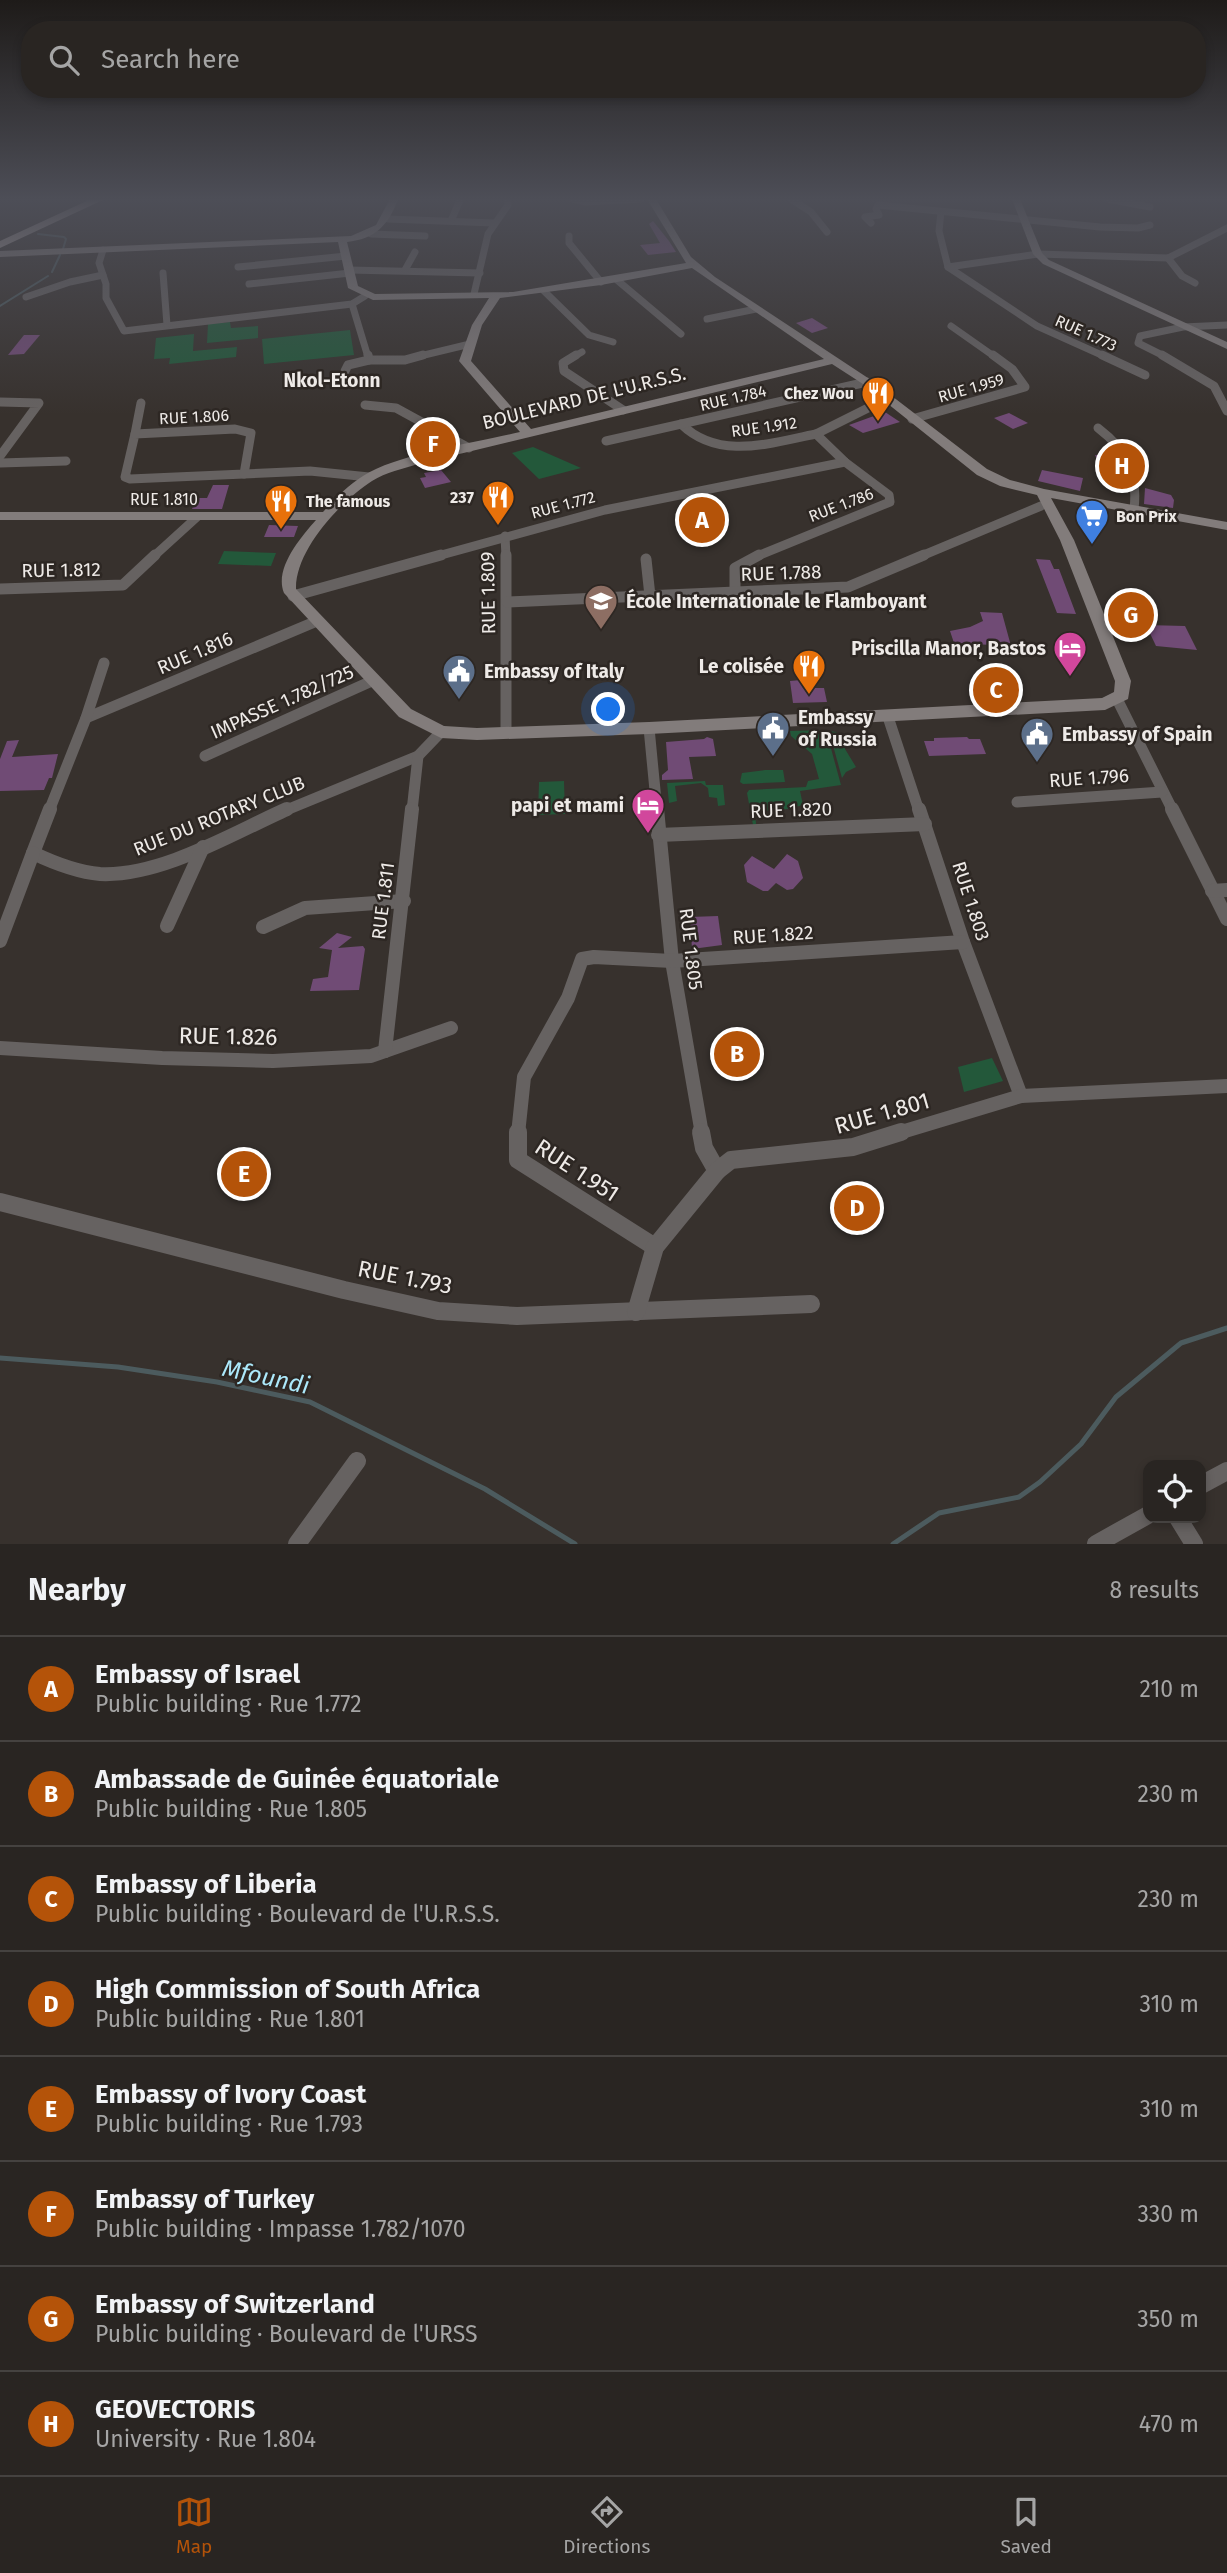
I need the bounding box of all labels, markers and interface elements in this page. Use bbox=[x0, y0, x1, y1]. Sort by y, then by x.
search box bbox=[21, 21, 1206, 98]
icon: search bbox=[45, 41, 83, 79]
text: Search here bbox=[101, 44, 240, 75]
street label: RUE 1.773 bbox=[1052, 311, 1120, 355]
street label: BOULEVARD DE L'U.R.S.S. bbox=[480, 362, 688, 434]
district label: Nkol-Etonn bbox=[284, 369, 380, 392]
street label: RUE 1.959 bbox=[936, 370, 1006, 406]
restaurant icon: Chez Wou bbox=[859, 374, 897, 423]
street label: RUE 1.784 bbox=[698, 381, 769, 415]
place label: Chez Wou bbox=[784, 384, 854, 403]
street label: RUE 1.806 bbox=[159, 406, 229, 428]
street label: RUE 1.912 bbox=[730, 413, 798, 441]
pin: F bbox=[410, 418, 456, 470]
pin: H bbox=[1099, 440, 1145, 492]
restaurant icon: 237 bbox=[479, 478, 517, 527]
restaurant icon: The famous bbox=[262, 482, 300, 531]
street label: RUE 1.786 bbox=[806, 484, 876, 526]
street label: RUE 1.772 bbox=[529, 487, 597, 523]
place label: 237 bbox=[450, 488, 475, 507]
street label: RUE 1.810 bbox=[130, 490, 198, 509]
place label: The famous bbox=[306, 492, 391, 511]
pin: A bbox=[679, 494, 725, 546]
supermarket icon: Bon Prix bbox=[1073, 497, 1111, 546]
place label: Bon Prix bbox=[1116, 507, 1177, 526]
street label: RUE 1.809 bbox=[476, 551, 500, 635]
street label: RUE 1.812 bbox=[21, 558, 101, 582]
street label: RUE 1.788 bbox=[740, 560, 822, 586]
school or university icon: École Internationale le Flamboyant bbox=[582, 582, 620, 631]
place label: École Internationale le Flamboyant bbox=[626, 588, 927, 613]
pin: G bbox=[1108, 589, 1154, 641]
street label: RUE 1.816 bbox=[154, 627, 236, 679]
hotel icon: Priscilla Manor, Bastos bbox=[1051, 629, 1089, 678]
place label: Priscilla Manor, Bastos bbox=[851, 637, 1046, 660]
restaurant icon: Le colisée bbox=[790, 647, 828, 696]
public building icon: Embassy of Italy bbox=[440, 652, 478, 701]
place label: Le colisée bbox=[699, 655, 784, 678]
street label: IMPASSE 1.782/725 bbox=[207, 660, 357, 744]
place label: Embassy of Italy bbox=[484, 660, 624, 683]
pin: C bbox=[973, 664, 1019, 716]
your location bbox=[591, 692, 625, 726]
place label: Embassy of Russia bbox=[798, 706, 877, 751]
public building icon: Embassy of Russia bbox=[754, 709, 792, 758]
public building icon: Embassy of Spain bbox=[1018, 715, 1056, 764]
place label: Embassy of Spain bbox=[1062, 723, 1213, 746]
street label: RUE 1.796 bbox=[1048, 764, 1130, 792]
street label: RUE DU ROTARY CLUB bbox=[130, 771, 308, 861]
hotel icon: papi et mami bbox=[629, 786, 667, 835]
place label: papi et mami bbox=[511, 794, 624, 817]
street label: RUE 1.820 bbox=[750, 797, 832, 823]
street label: RUE 1.803 bbox=[947, 858, 995, 944]
street label: RUE 1.811 bbox=[367, 861, 399, 941]
street label: RUE 1.805 bbox=[675, 907, 707, 991]
street label: RUE 1.822 bbox=[732, 921, 814, 949]
street label: RUE 1.826 bbox=[178, 1021, 278, 1051]
pin: B bbox=[714, 1028, 760, 1080]
street label: RUE 1.801 bbox=[831, 1086, 933, 1140]
street label: RUE 1.951 bbox=[530, 1132, 624, 1208]
pin: E bbox=[221, 1148, 267, 1200]
pin: D bbox=[834, 1182, 880, 1234]
street label: RUE 1.793 bbox=[355, 1254, 455, 1300]
water label: Mfoundi bbox=[220, 1354, 313, 1400]
map controls bbox=[1143, 1460, 1206, 1523]
button: locate bbox=[1143, 1460, 1206, 1523]
text: Nearby bbox=[28, 1572, 126, 1608]
text: 8 results bbox=[1110, 1576, 1199, 1604]
text: Embassy of Israel bbox=[95, 1659, 300, 1690]
text: A bbox=[44, 1675, 58, 1703]
text: 210 m bbox=[1140, 1675, 1199, 1703]
text: Public building · Rue 1.772 bbox=[95, 1690, 362, 1718]
text: Ambassade de Guinée équatoriale bbox=[95, 1764, 499, 1795]
text: B bbox=[44, 1780, 58, 1808]
text: 230 m bbox=[1138, 1780, 1199, 1808]
text: Public building · Rue 1.805 bbox=[95, 1795, 367, 1823]
text: Embassy of Liberia bbox=[95, 1869, 317, 1900]
text: C bbox=[44, 1885, 58, 1913]
text: 230 m bbox=[1138, 1885, 1199, 1913]
text: Public building · Boulevard de l'U.R.S.S. bbox=[95, 1900, 500, 1928]
text: High Commission of South Africa bbox=[95, 1974, 480, 2005]
text: D bbox=[44, 1990, 58, 2018]
text: 310 m bbox=[1139, 1990, 1199, 2018]
text: Public building · Rue 1.801 bbox=[95, 2005, 365, 2033]
text: Embassy of Ivory Coast bbox=[95, 2079, 366, 2110]
text: E bbox=[45, 2095, 57, 2123]
text: 310 m bbox=[1139, 2095, 1199, 2123]
text: Public building · Rue 1.793 bbox=[95, 2110, 363, 2138]
text: Embassy of Turkey bbox=[95, 2184, 314, 2215]
text: F bbox=[45, 2200, 57, 2228]
text: 330 m bbox=[1137, 2200, 1199, 2228]
text: Public building · Impasse 1.782/1070 bbox=[95, 2215, 465, 2243]
text: Embassy of Switzerland bbox=[95, 2289, 375, 2320]
text: G bbox=[44, 2305, 58, 2333]
text: 350 m bbox=[1137, 2305, 1199, 2333]
text: Public building · Boulevard de l'URSS bbox=[95, 2320, 478, 2348]
text: GEOVECTORIS bbox=[95, 2394, 255, 2425]
text: H bbox=[43, 2410, 59, 2438]
text: 470 m bbox=[1139, 2410, 1199, 2438]
text: University · Rue 1.804 bbox=[95, 2425, 316, 2453]
tab: Map bbox=[175, 2493, 213, 2558]
tab: Directions bbox=[563, 2493, 650, 2558]
tab: Saved bbox=[1001, 2493, 1052, 2558]

